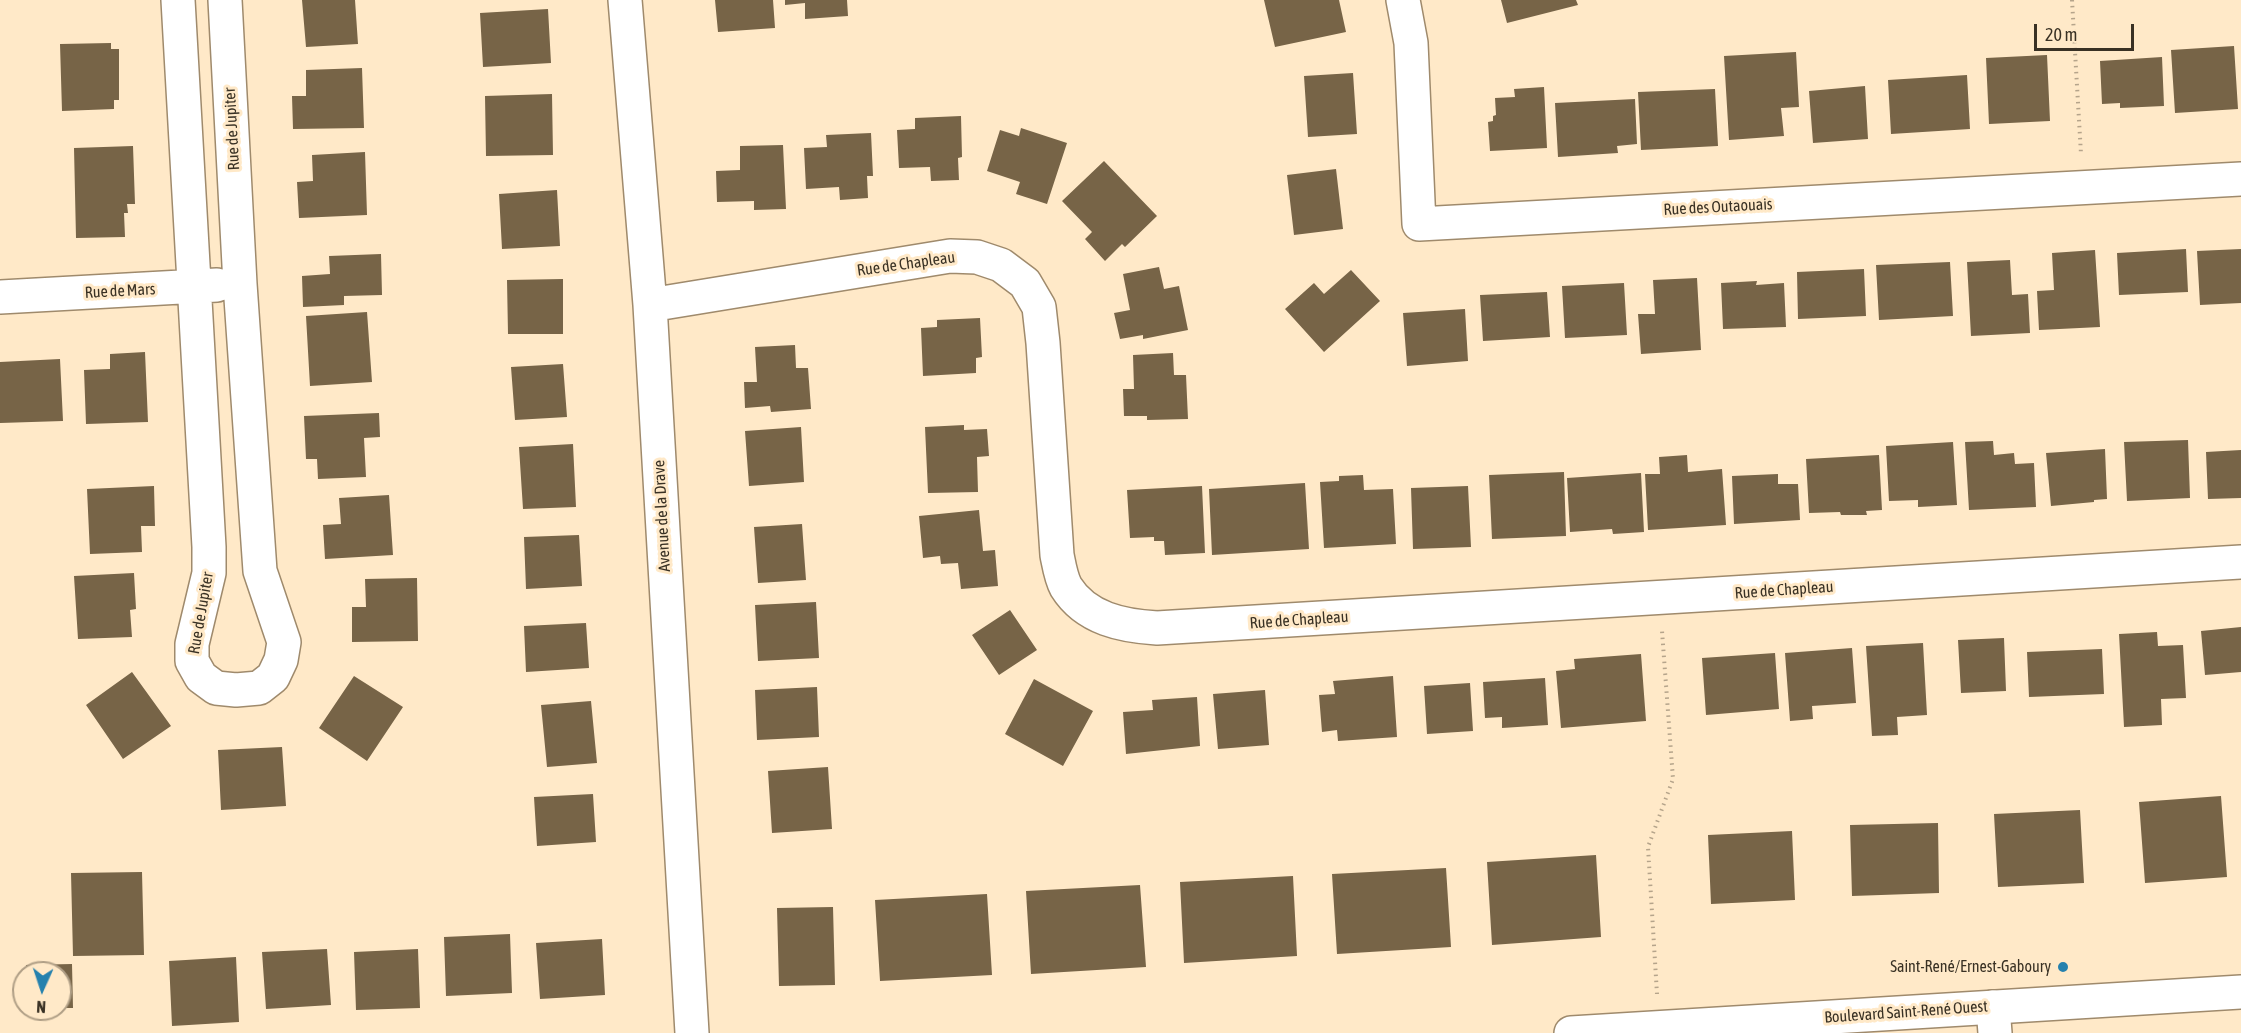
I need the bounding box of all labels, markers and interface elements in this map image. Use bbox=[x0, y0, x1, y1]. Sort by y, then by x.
scale bar bbox=[2037, 12, 2138, 50]
text: 20 m bbox=[2045, 24, 2077, 45]
street label: Rue de Jupiter bbox=[220, 87, 244, 171]
street label: Rue des Outaouais bbox=[1663, 195, 1773, 219]
street label: Rue de Chapleau bbox=[856, 248, 956, 280]
street label: Rue de Mars bbox=[84, 280, 156, 302]
street label: Avenue de la Drave bbox=[649, 460, 675, 572]
street label: Rue de Jupiter bbox=[184, 571, 218, 655]
street label: Rue de Chapleau bbox=[1734, 577, 1834, 603]
street label: Rue de Chapleau bbox=[1249, 607, 1349, 633]
place label: Saint-René/Ernest-Gaboury bbox=[1890, 957, 2051, 977]
marker: Saint-René/Ernest-Gaboury bbox=[2056, 960, 2070, 974]
north arrow bbox=[12, 961, 72, 1021]
street label: Boulevard Saint-René Ouest bbox=[1824, 997, 1988, 1027]
text: N bbox=[36, 998, 46, 1016]

